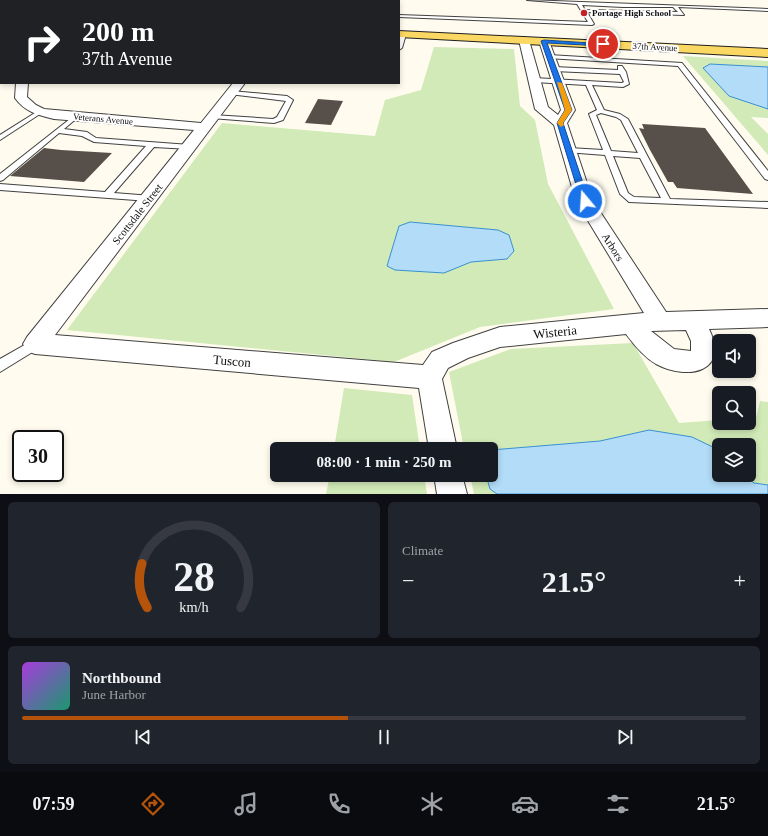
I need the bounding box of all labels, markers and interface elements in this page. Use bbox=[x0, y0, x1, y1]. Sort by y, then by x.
marker: Portage High School bbox=[579, 8, 589, 18]
place label: Portage High School bbox=[592, 8, 671, 18]
icon: right bbox=[16, 16, 68, 68]
text: 200 m bbox=[82, 16, 154, 47]
pin bbox=[586, 27, 620, 61]
icon: arrive bbox=[592, 33, 614, 55]
street label: 37th Avenue bbox=[632, 41, 678, 53]
text: 37th Avenue bbox=[82, 49, 172, 69]
street label: Veterans Avenue bbox=[73, 111, 133, 127]
position arrow bbox=[564, 180, 606, 222]
street label: Scottsdale Street bbox=[110, 181, 164, 247]
street label: Arbors bbox=[600, 231, 626, 263]
street label: Wisteria bbox=[533, 322, 578, 342]
map controls bbox=[712, 334, 756, 482]
button: sound bbox=[712, 334, 756, 378]
street label: Tuscon bbox=[213, 352, 252, 370]
button: search bbox=[712, 386, 756, 430]
speed limit sign: 30 bbox=[12, 430, 64, 482]
button: layers bbox=[712, 438, 756, 482]
text: 08:00 · 1 min · 250 m bbox=[317, 454, 452, 470]
text: Climate bbox=[402, 543, 443, 558]
text: 28 bbox=[173, 554, 215, 600]
text: 21.5° bbox=[542, 565, 606, 598]
text: − bbox=[402, 568, 414, 593]
text: + bbox=[734, 568, 746, 593]
text: km/h bbox=[179, 599, 209, 615]
text: Northbound bbox=[82, 670, 161, 686]
text: June Harbor bbox=[82, 687, 146, 702]
icon: previous bbox=[132, 726, 154, 748]
icon: pause bbox=[373, 726, 395, 748]
icon: next bbox=[614, 726, 636, 748]
icon: directions bbox=[139, 790, 167, 818]
icon: music bbox=[232, 790, 260, 818]
icon: phone bbox=[325, 790, 353, 818]
icon: climate bbox=[418, 790, 446, 818]
icon: car bbox=[511, 790, 539, 818]
icon: filters bbox=[604, 790, 632, 818]
text: 07:59 bbox=[32, 794, 74, 814]
text: 21.5° bbox=[697, 794, 736, 814]

